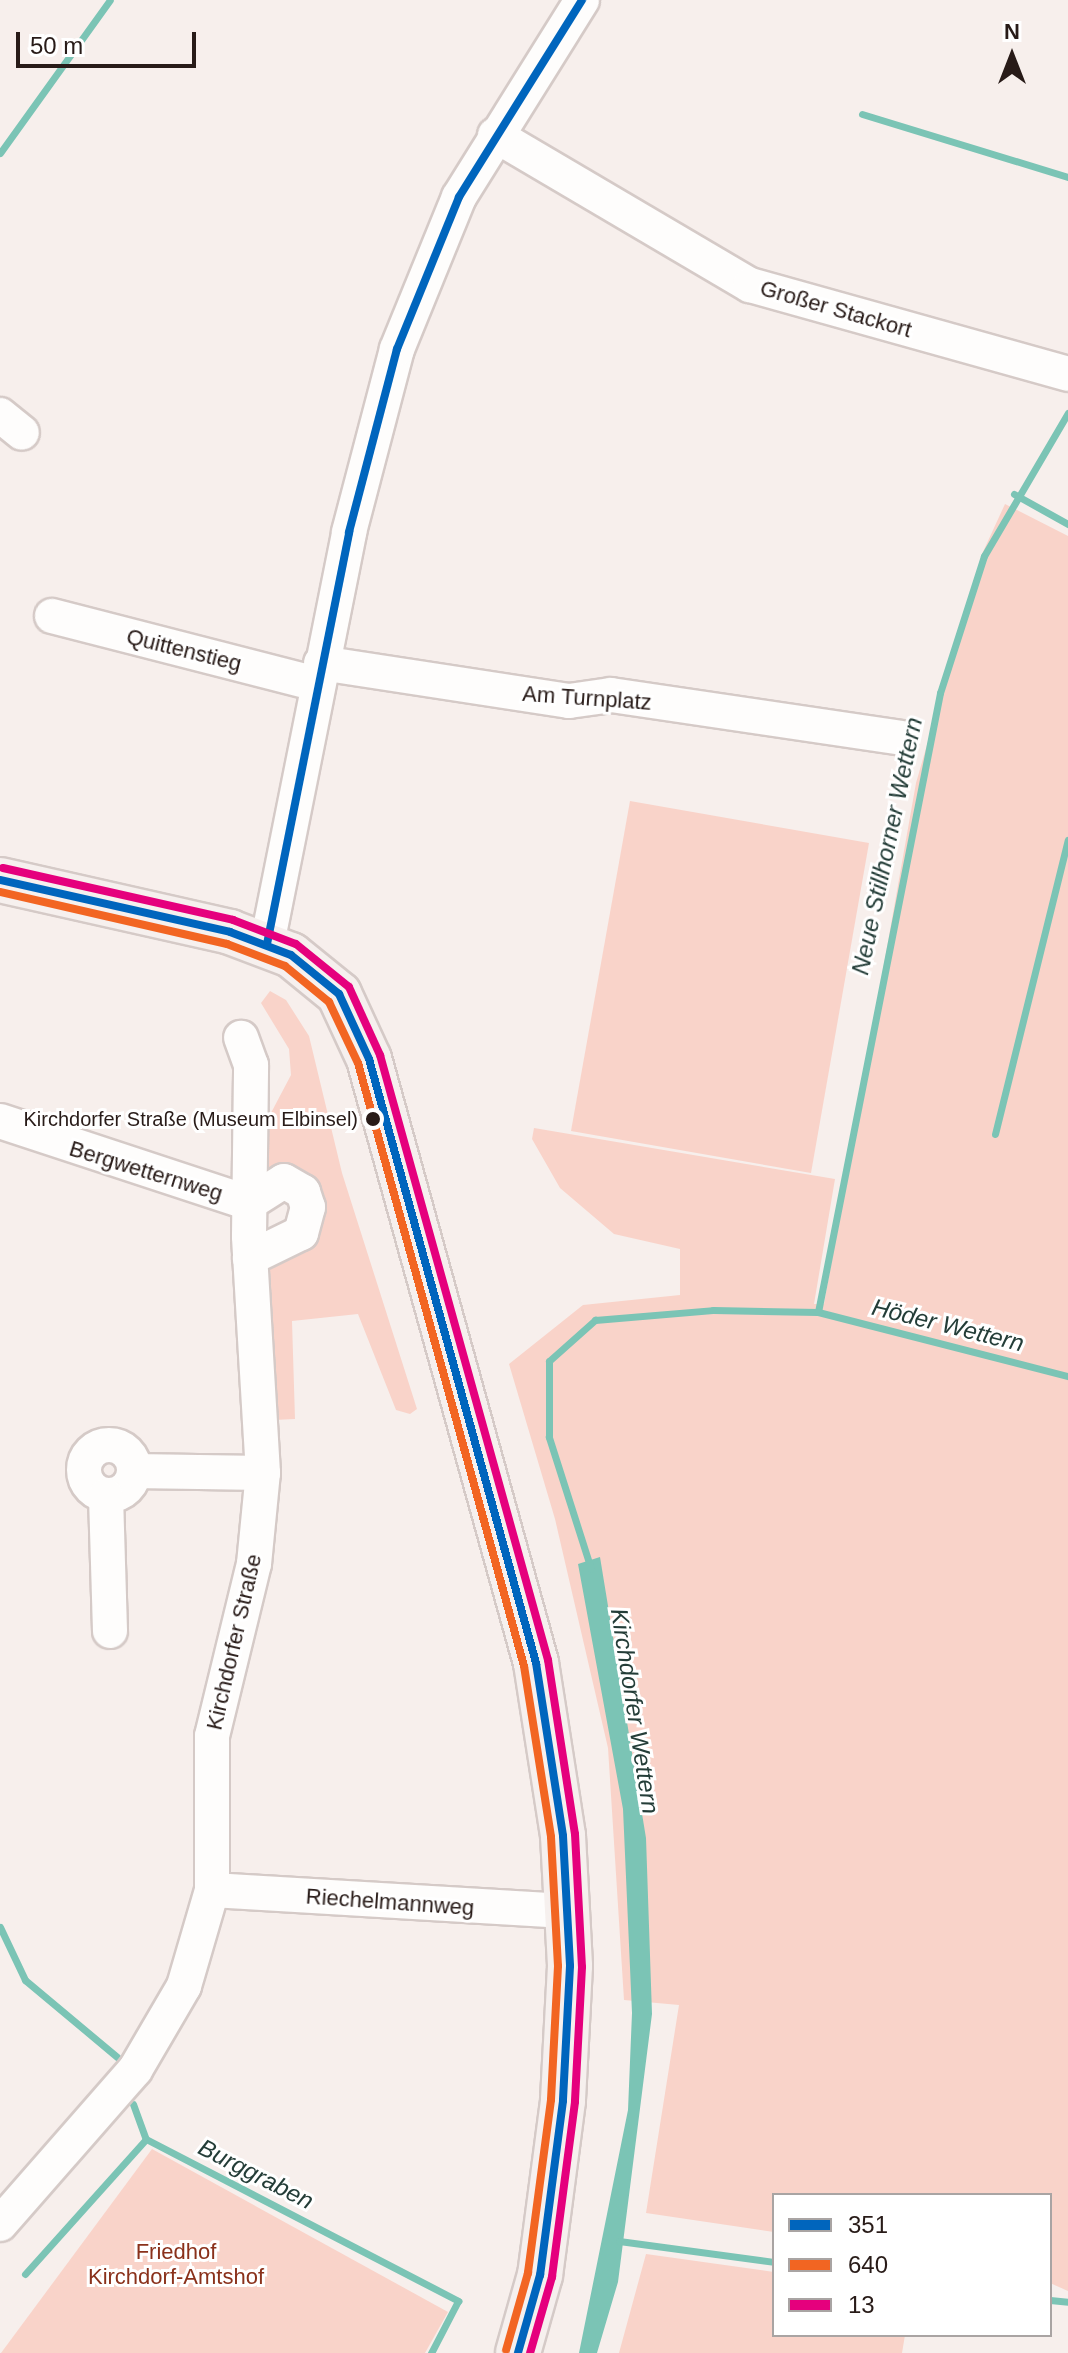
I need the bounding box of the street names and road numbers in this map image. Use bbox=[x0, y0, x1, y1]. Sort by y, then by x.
street label: Großer Stackort bbox=[757, 275, 915, 343]
street label: Quittenstieg bbox=[124, 623, 244, 677]
street label: Am Turnplatz bbox=[521, 680, 653, 716]
street label: Bergwetternweg bbox=[66, 1135, 226, 1207]
street label: Kirchdorfer Straße bbox=[201, 1551, 267, 1733]
street label: Riechelmannweg bbox=[305, 1883, 475, 1921]

